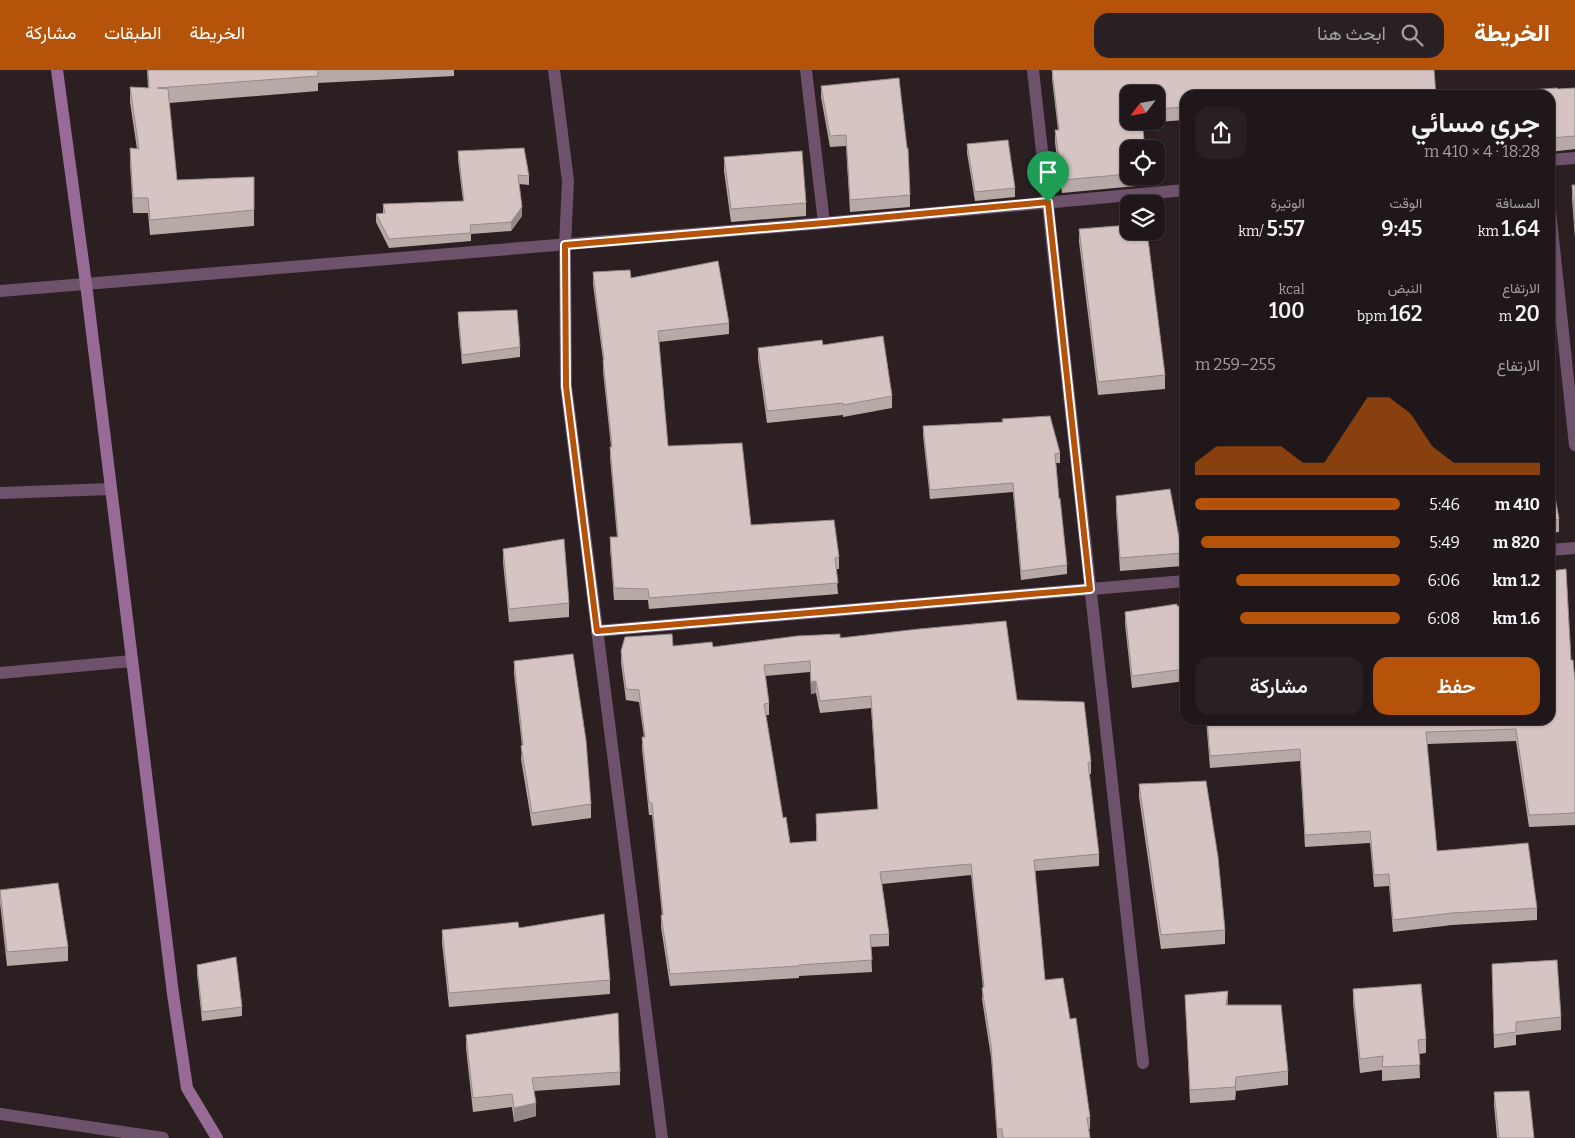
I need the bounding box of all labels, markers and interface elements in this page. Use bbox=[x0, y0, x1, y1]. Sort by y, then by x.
search box bbox=[1094, 13, 1444, 58]
text: الخريطة bbox=[1474, 19, 1550, 47]
icon: search bbox=[1398, 21, 1426, 49]
text: مشاركة bbox=[25, 22, 76, 44]
text: الطبقات bbox=[104, 22, 161, 44]
text: الخريطة bbox=[189, 22, 245, 44]
text: ابحث هنا bbox=[1317, 22, 1386, 45]
north arrow bbox=[1120, 85, 1165, 130]
map controls bbox=[1120, 85, 1165, 240]
text: جري مسائي bbox=[1411, 106, 1540, 139]
button: share bbox=[1195, 107, 1247, 159]
button: locate bbox=[1120, 140, 1165, 185]
text: 18:28 · 4 × 410 m bbox=[1424, 142, 1540, 161]
pin bbox=[1027, 151, 1069, 202]
icon: arrive bbox=[1034, 158, 1062, 186]
button: layers bbox=[1120, 195, 1165, 240]
text: الوتيرة bbox=[1270, 195, 1305, 212]
text: الوقت bbox=[1389, 195, 1422, 212]
text: المسافة bbox=[1496, 195, 1540, 212]
text: 5:57 bbox=[1266, 216, 1305, 242]
text: 9:45 bbox=[1381, 216, 1422, 242]
text: 1.64 bbox=[1502, 216, 1540, 242]
text: /km bbox=[1238, 223, 1266, 240]
text: km bbox=[1478, 223, 1502, 240]
text: النبض bbox=[1388, 280, 1422, 297]
text: الارتفاع bbox=[1502, 280, 1540, 297]
text: kcal bbox=[1279, 281, 1305, 298]
text: 100 bbox=[1269, 298, 1305, 324]
text: 162 bbox=[1390, 301, 1422, 327]
text: 20 bbox=[1515, 301, 1540, 327]
text: bpm bbox=[1357, 308, 1390, 325]
text: m bbox=[1499, 308, 1515, 325]
text: 255–259 m bbox=[1195, 355, 1276, 374]
text: الارتفاع bbox=[1497, 356, 1540, 375]
text: 5:46 bbox=[1429, 495, 1460, 514]
text: 410 m bbox=[1495, 495, 1540, 514]
text: 5:49 bbox=[1429, 533, 1460, 552]
text: 820 m bbox=[1493, 533, 1540, 552]
text: 6:06 bbox=[1428, 571, 1460, 590]
text: 1.2 km bbox=[1493, 571, 1540, 590]
text: 6:08 bbox=[1427, 609, 1460, 628]
text: 1.6 km bbox=[1493, 609, 1540, 628]
button: مشاركة bbox=[1195, 657, 1363, 715]
button: حفظ bbox=[1373, 657, 1540, 715]

